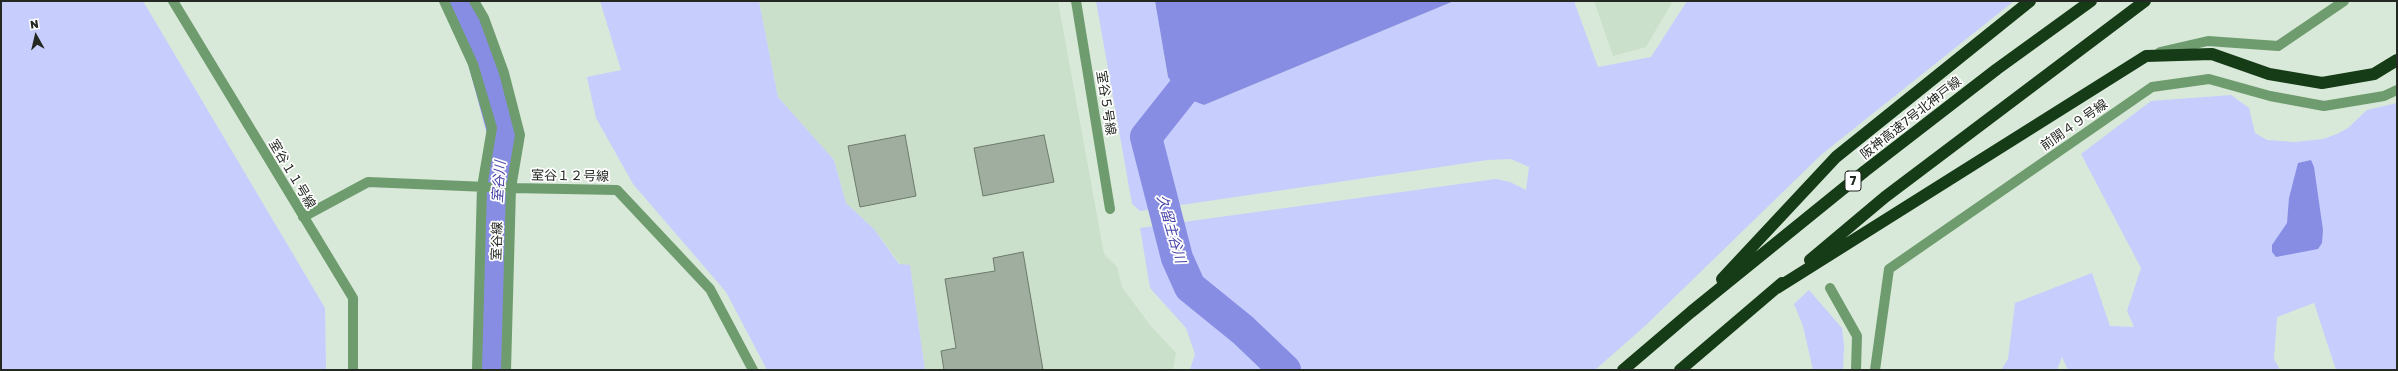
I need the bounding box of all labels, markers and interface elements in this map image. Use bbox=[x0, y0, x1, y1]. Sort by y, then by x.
north arrow bbox=[16, 16, 56, 56]
text: N bbox=[29, 17, 39, 31]
street label: 室谷５号線 bbox=[1093, 70, 1119, 136]
street label: 阪神高速7号北神戸線 bbox=[1857, 74, 1965, 162]
street label: 前開４９号線 bbox=[2038, 96, 2110, 154]
street label: 室谷１１号線 bbox=[265, 137, 319, 211]
water label: 室谷川 bbox=[489, 160, 509, 204]
street label: 室谷１２号線 bbox=[531, 168, 609, 184]
road number: 7 bbox=[1845, 171, 1861, 191]
water label: 久留主谷川 bbox=[1153, 193, 1189, 265]
street label: 室谷線 bbox=[489, 221, 505, 261]

